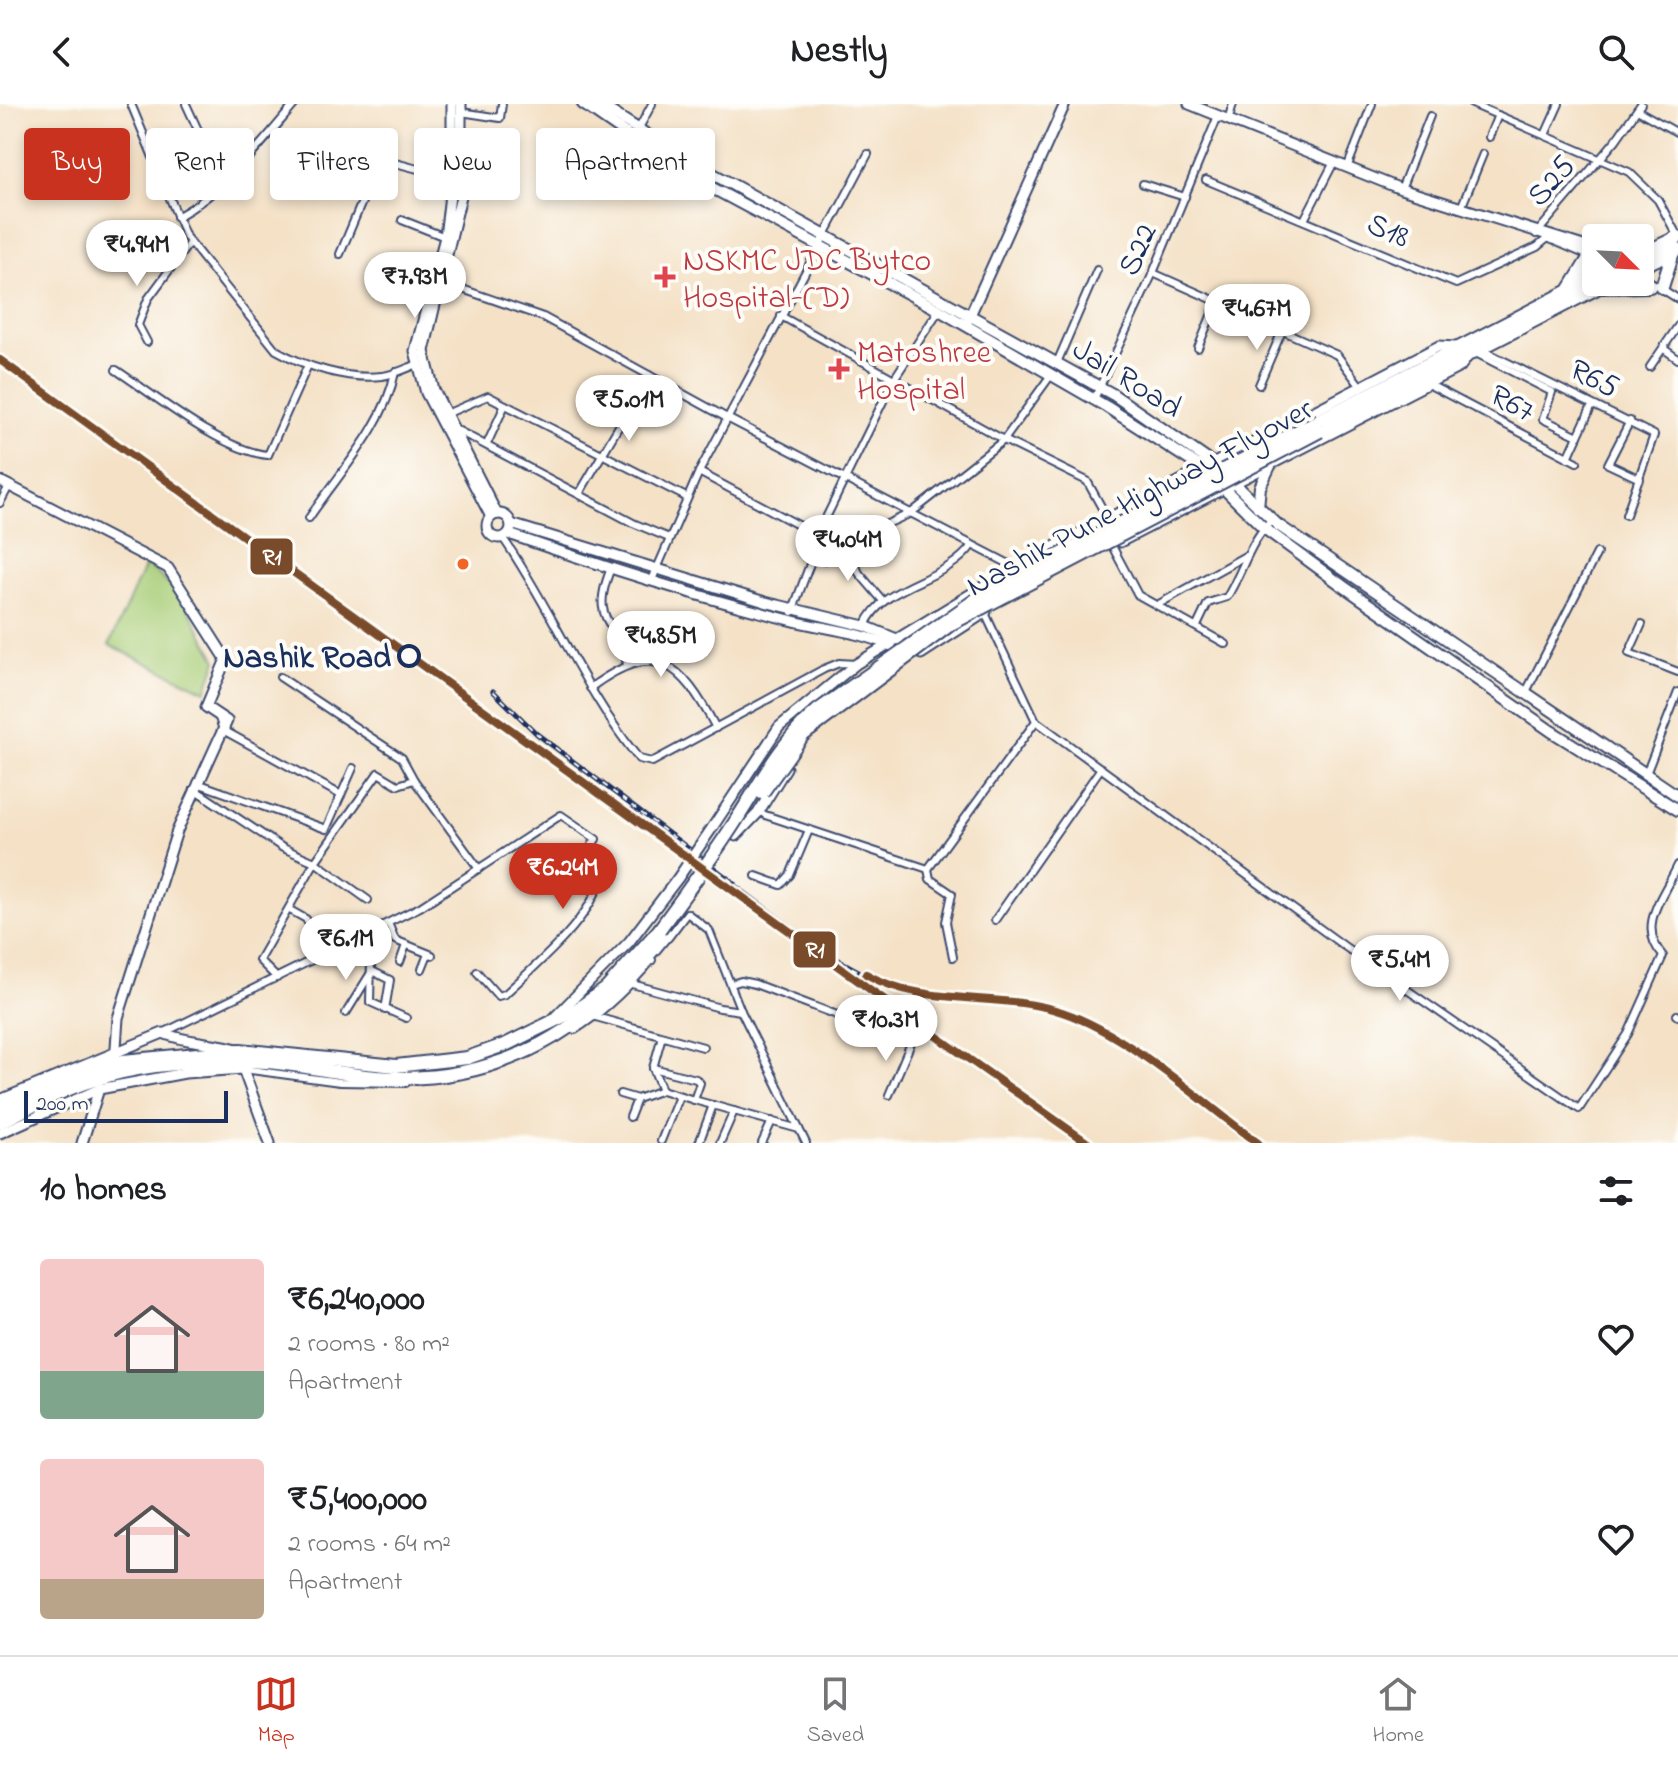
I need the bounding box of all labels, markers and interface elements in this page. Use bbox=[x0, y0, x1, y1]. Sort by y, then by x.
text: Nestly bbox=[791, 26, 887, 79]
icon: back bbox=[40, 30, 84, 74]
icon: search bbox=[1594, 30, 1638, 74]
chip: Buy bbox=[24, 128, 130, 200]
chip: Rent bbox=[146, 128, 254, 200]
chip: Filters bbox=[270, 128, 398, 200]
chip: New bbox=[414, 128, 520, 200]
chip: Apartment bbox=[536, 128, 715, 200]
street label: S25 bbox=[1517, 146, 1588, 218]
street label: S18 bbox=[1359, 202, 1416, 262]
street label: S22 bbox=[1107, 217, 1171, 284]
pin: ₹4.94M bbox=[72, 220, 202, 288]
north arrow bbox=[1582, 224, 1654, 296]
map controls bbox=[1582, 224, 1654, 296]
text: ₹4.94M bbox=[104, 227, 170, 265]
place label: NSKMC JDC Bytco Hospital-(D) bbox=[683, 239, 931, 323]
pin: ₹7.93M bbox=[350, 252, 480, 320]
text: ₹7.93M bbox=[382, 259, 448, 297]
marker: NSKMC JDC Bytco Hospital-(D) bbox=[654, 266, 676, 288]
pin: ₹4.67M bbox=[1192, 284, 1322, 352]
text: ₹4.67M bbox=[1222, 291, 1292, 329]
street label: Jail Road bbox=[1062, 328, 1190, 432]
place label: Matoshree Hospital bbox=[857, 331, 992, 415]
street label: R65 bbox=[1561, 348, 1626, 412]
marker: Matoshree Hospital bbox=[828, 358, 850, 380]
street label: R67 bbox=[1480, 374, 1542, 436]
pin: ₹5.01M bbox=[564, 375, 694, 443]
text: ₹5.01M bbox=[593, 382, 665, 420]
street label: Nashik Pune Highway Flyover bbox=[959, 387, 1323, 611]
pin: ₹4.04M bbox=[783, 515, 913, 583]
text: ₹4.04M bbox=[813, 522, 883, 560]
line badge: R1 bbox=[249, 537, 294, 576]
text: R1 bbox=[262, 543, 282, 575]
unlabelled marker bbox=[455, 556, 471, 572]
pin: ₹4.85M bbox=[596, 611, 726, 679]
text: ₹4.85M bbox=[625, 618, 697, 656]
place label: Nashik Road bbox=[223, 636, 391, 683]
marker: Nashik Road bbox=[398, 645, 420, 667]
pin: ₹6.24M bbox=[498, 843, 628, 911]
text: ₹6.24M bbox=[527, 850, 599, 888]
pin: ₹6.1M bbox=[290, 914, 402, 982]
text: ₹6.1M bbox=[318, 921, 374, 959]
line badge: R1 bbox=[792, 930, 837, 969]
pin: ₹5.4M bbox=[1344, 935, 1456, 1003]
text: R1 bbox=[805, 936, 825, 968]
text: ₹5.4M bbox=[1369, 942, 1431, 980]
pin: ₹10.3M bbox=[821, 995, 951, 1063]
text: ₹10.3M bbox=[853, 1002, 919, 1040]
scale bar bbox=[24, 1087, 228, 1123]
text: 200 m bbox=[36, 1089, 89, 1121]
text: 10 homes bbox=[40, 1166, 167, 1216]
icon: filters bbox=[1594, 1169, 1638, 1213]
text: ₹6,240,000 bbox=[288, 1276, 425, 1326]
icon: home bbox=[104, 1291, 200, 1387]
icon: heart bbox=[1594, 1317, 1638, 1361]
text: 2 rooms · 80 m² bbox=[288, 1326, 450, 1364]
text: Apartment bbox=[288, 1364, 402, 1402]
text: ₹5,400,000 bbox=[288, 1476, 427, 1526]
icon: home bbox=[104, 1491, 200, 1587]
icon: heart bbox=[1594, 1517, 1638, 1561]
text: 2 rooms · 64 m² bbox=[288, 1526, 451, 1564]
text: Apartment bbox=[288, 1564, 402, 1602]
tab: Map bbox=[254, 1672, 298, 1752]
tab: Saved bbox=[807, 1672, 864, 1752]
tab: Home bbox=[1373, 1672, 1424, 1752]

